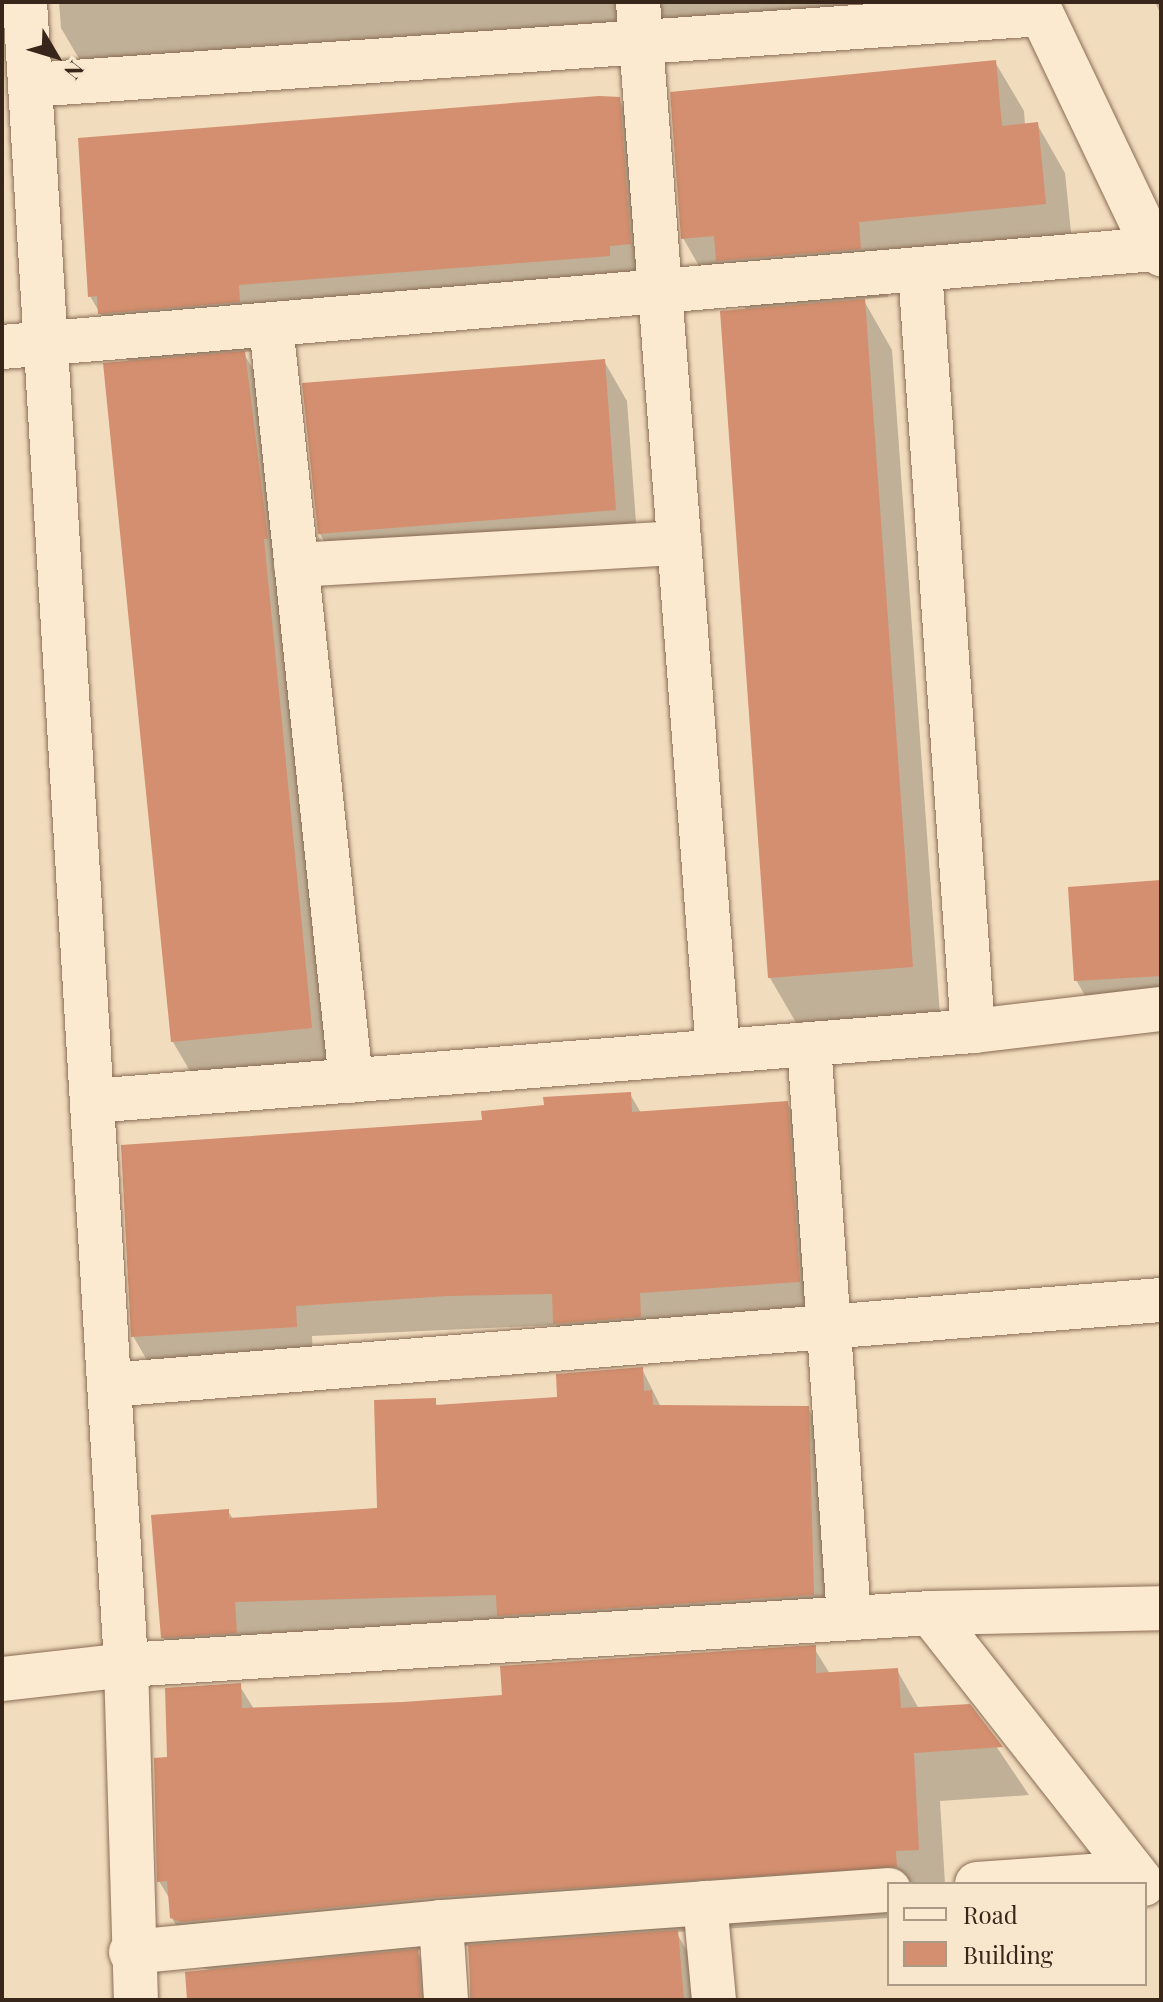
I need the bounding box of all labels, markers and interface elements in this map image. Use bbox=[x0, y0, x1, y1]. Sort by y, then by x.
north arrow bbox=[16, 16, 96, 96]
text: N bbox=[58, 55, 92, 86]
legend bbox=[887, 1882, 1147, 1986]
text: Road bbox=[963, 1898, 1018, 1930]
text: Building bbox=[963, 1938, 1053, 1970]

